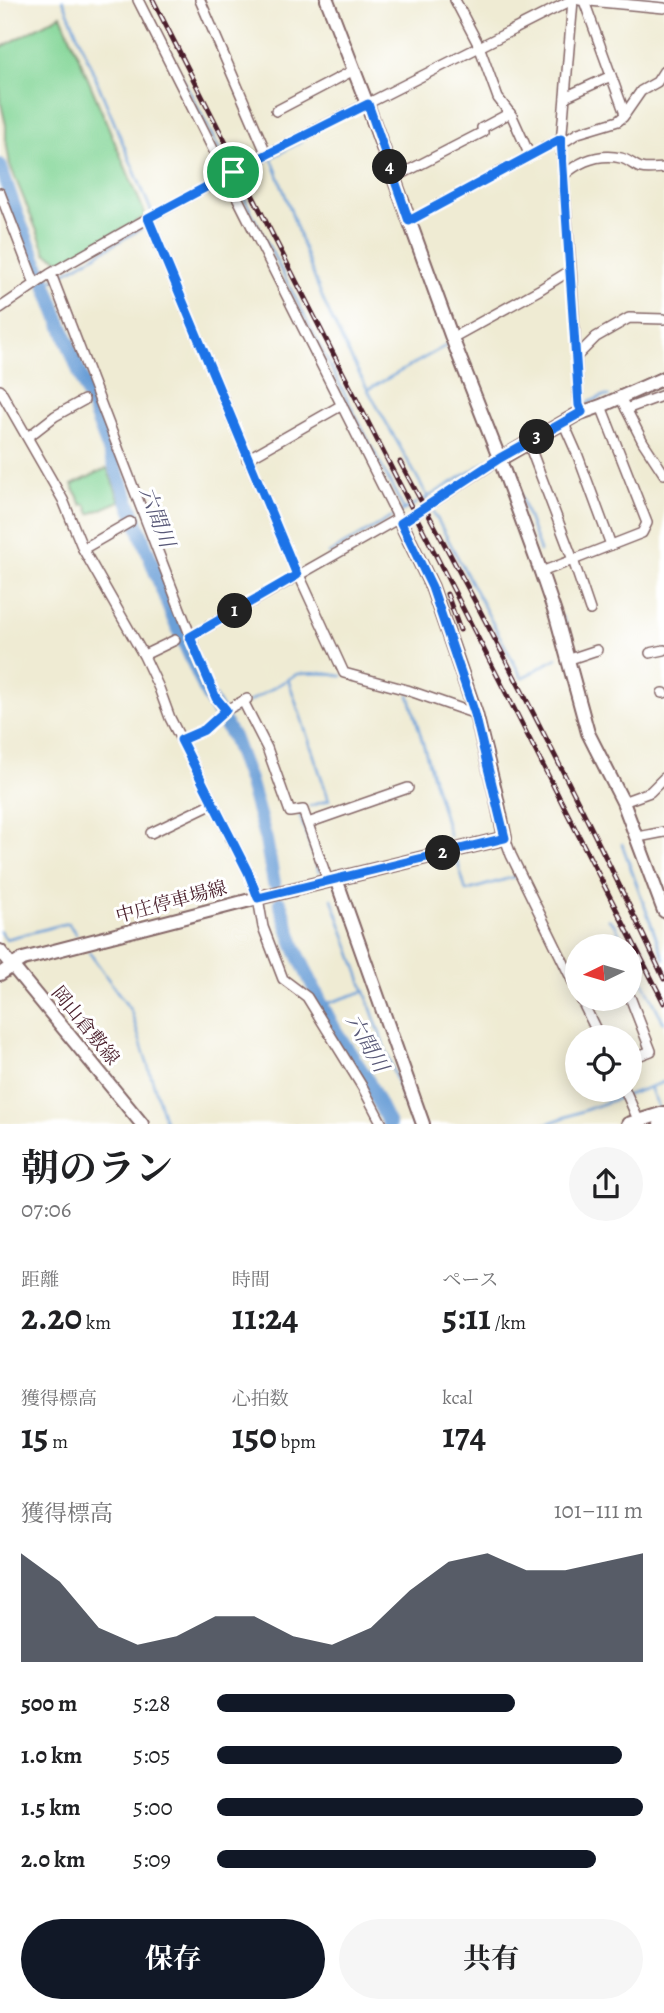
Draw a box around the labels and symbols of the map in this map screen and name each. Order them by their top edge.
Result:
pin [203,142,263,202]
pin: 4 [372,150,408,184]
pin: 3 [520,420,554,454]
water label: 六間川 [133,483,182,553]
pin: 1 [218,594,252,628]
pin: 2 [426,836,460,870]
street label: 中庄停車場線 [113,875,230,929]
north arrow [565,934,642,1012]
street label: 岡山倉敷線 [45,981,125,1071]
water label: 六間川 [339,1009,396,1079]

